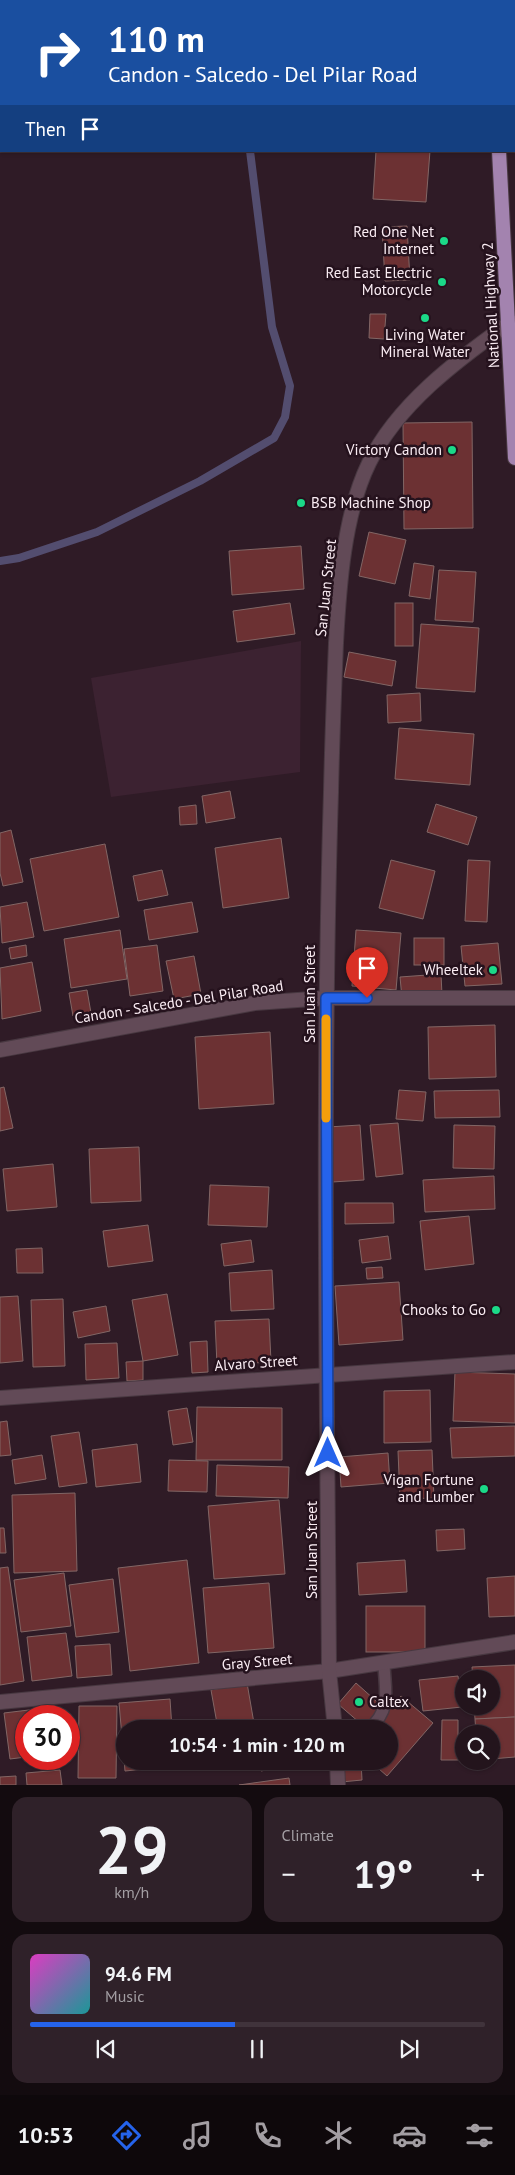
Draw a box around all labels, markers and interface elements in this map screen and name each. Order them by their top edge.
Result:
text: 110 m [108,16,205,62]
icon: right [25,20,90,85]
text: Candon - Salcedo - Del Pilar Road [108,60,418,88]
icon: arrive [76,115,104,143]
text: Then [25,117,66,141]
place label: Red One Net Internet [353,222,434,258]
marker: Red One Net Internet [438,235,450,247]
street label: National Highway 2 [478,242,503,369]
place label: Red East Electric Motorcycle [326,263,432,299]
marker: Red East Electric Motorcycle [436,276,448,288]
marker: Living Water Mineral Water [419,312,431,324]
place label: Living Water Mineral Water [380,325,470,361]
place label: Victory Candon [345,440,442,459]
marker: Victory Candon [446,444,458,456]
place label: BSB Machine Shop [311,493,431,512]
marker: BSB Machine Shop [295,497,307,509]
street label: San Juan Street [311,538,340,638]
street label: San Juan Street [300,945,319,1043]
pin [346,947,388,998]
icon: arrive [353,954,381,982]
place label: Wheeltek [423,960,484,979]
marker: Wheeltek [487,964,499,976]
street label: Candon - Salcedo - Del Pilar Road [73,976,285,1027]
place label: Chooks to Go [401,1300,486,1319]
marker: Chooks to Go [490,1304,502,1316]
street label: Alvaro Street [214,1350,298,1375]
position arrow [301,1426,353,1478]
place label: Vigan Fortune and Lumber [382,1470,474,1506]
marker: Vigan Fortune and Lumber [478,1483,490,1495]
street label: San Juan Street [302,1501,321,1599]
street label: Gray Street [221,1649,293,1674]
map controls [455,1670,500,1770]
button: sound [455,1670,500,1715]
place label: Caltex [369,1692,409,1711]
marker: Caltex [353,1696,365,1708]
speed limit sign: 30 [15,1705,80,1770]
button: search [455,1725,500,1770]
text: 10:54 · 1 min · 120 m [169,1733,345,1757]
text: 29 [95,1807,169,1891]
text: Climate [282,1825,334,1845]
text: 19° [353,1849,413,1898]
text: − [282,1855,296,1892]
text: + [471,1855,485,1892]
text: km/h [114,1882,149,1902]
text: 94.6 FM [105,1962,172,1986]
text: Music [105,1986,145,2006]
icon: previous [92,2035,120,2063]
icon: pause [243,2035,271,2063]
icon: next [395,2035,423,2063]
icon: directions [109,2118,144,2153]
icon: music [180,2118,215,2153]
icon: phone [250,2118,285,2153]
icon: climate [321,2118,356,2153]
icon: car [392,2118,427,2153]
icon: filters [462,2118,497,2153]
text: 10:53 [18,2121,74,2149]

